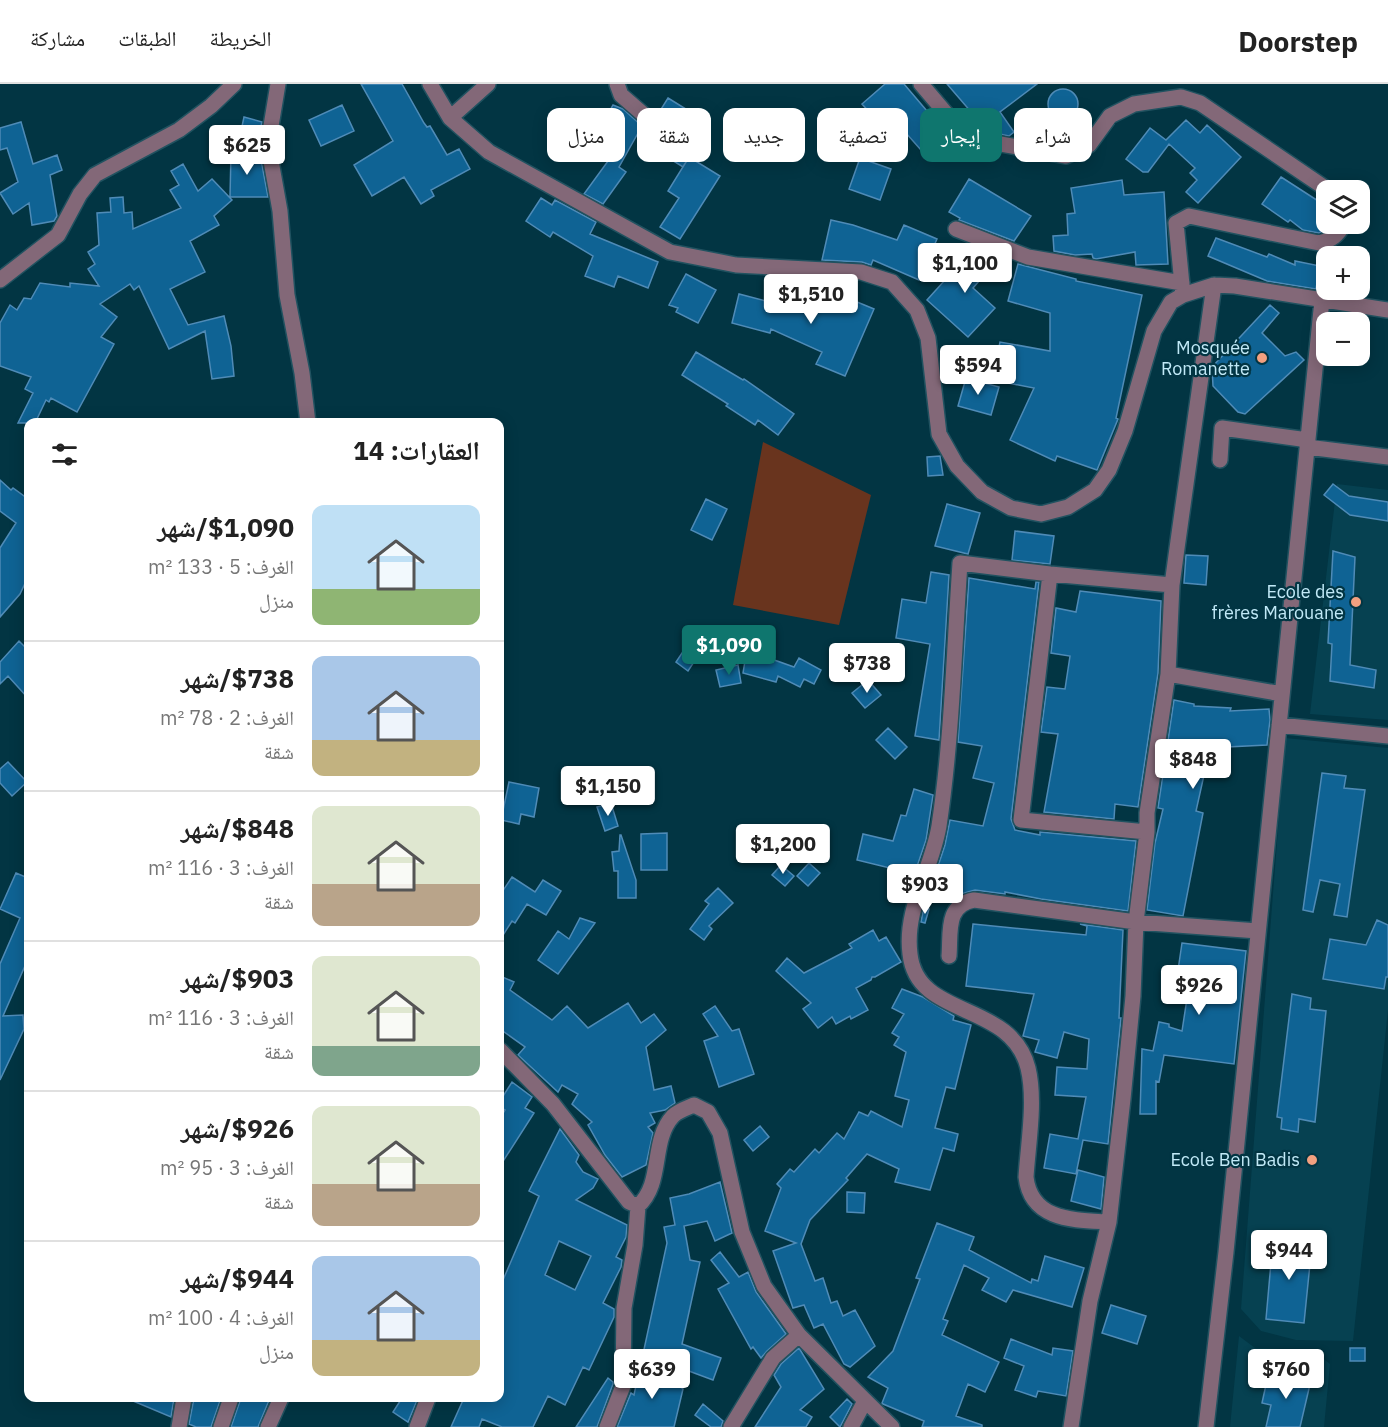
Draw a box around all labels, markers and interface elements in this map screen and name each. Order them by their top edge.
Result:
text: Doorstep [1238,23,1358,60]
text: مشاركة [30,24,85,52]
text: الطبقات [118,24,177,52]
text: الخريطة [210,24,271,52]
chip: منزل [547,108,625,162]
chip: شقة [637,108,711,162]
chip: جديد [723,108,805,162]
chip: تصفية [817,108,908,162]
chip: إيجار [920,108,1002,162]
chip: شراء [1014,108,1092,162]
pin: $625 [211,125,283,176]
text: $625 [223,131,271,158]
map controls [1316,180,1370,366]
button: layers [1316,180,1370,234]
pin: $1,100 [916,243,1014,294]
button: + [1316,246,1370,300]
text: $1,100 [932,249,998,276]
pin: $1,510 [762,274,860,325]
text: $1,510 [778,280,844,307]
button: − [1316,312,1370,366]
place label: Mosquée Romanette [1161,336,1250,380]
pin: $594 [942,345,1014,396]
text: $594 [954,351,1002,378]
marker: Mosquée Romanette [1255,351,1269,365]
text: العقارات: 14 [353,433,480,467]
icon: filters [48,438,81,471]
text: $1,090/شهر [157,510,294,544]
icon: home [360,529,432,601]
text: الغرف: 5 · 133 m² [148,553,294,580]
place label: Ecole des frères Marouane [1212,580,1344,624]
text: منزل [259,587,294,614]
marker: Ecole des frères Marouane [1349,595,1363,609]
pin: $1,090 [680,625,778,676]
text: $1,090 [696,631,762,658]
pin: $738 [831,643,903,694]
text: $738 [843,649,891,676]
text: $738/شهر [181,661,294,695]
icon: home [360,680,432,752]
text: الغرف: 2 · 78 m² [160,704,294,731]
text: شقة [264,738,294,765]
pin: $848 [1157,739,1229,790]
text: $848 [1169,745,1217,772]
pin: $1,150 [559,766,657,817]
text: $1,150 [575,772,641,799]
text: $848/شهر [181,811,294,845]
pin: $1,200 [734,824,832,875]
icon: home [360,830,432,902]
text: $1,200 [750,830,816,857]
text: الغرف: 3 · 116 m² [148,854,294,881]
pin: $903 [889,864,961,915]
text: $903 [901,870,949,897]
text: شقة [264,888,294,915]
text: $903/شهر [181,961,294,995]
pin: $926 [1163,965,1235,1016]
text: $926 [1175,971,1223,998]
icon: home [360,980,432,1052]
text: الغرف: 3 · 116 m² [148,1004,294,1031]
text: شقة [264,1038,294,1065]
text: $926/شهر [181,1111,294,1145]
icon: home [360,1130,432,1202]
place label: Ecole Ben Badis [1170,1148,1300,1171]
marker: Ecole Ben Badis [1305,1153,1319,1167]
text: الغرف: 3 · 95 m² [160,1154,294,1181]
text: شقة [264,1188,294,1215]
pin: $944 [1253,1230,1325,1281]
text: $944 [1265,1236,1313,1263]
text: $944/شهر [181,1261,294,1295]
icon: home [360,1280,432,1352]
text: الغرف: 4 · 100 m² [148,1304,294,1331]
text: منزل [259,1338,294,1365]
pin: $639 [616,1349,688,1400]
pin: $760 [1250,1349,1322,1400]
text: $639 [628,1355,676,1382]
text: $760 [1262,1355,1310,1382]

